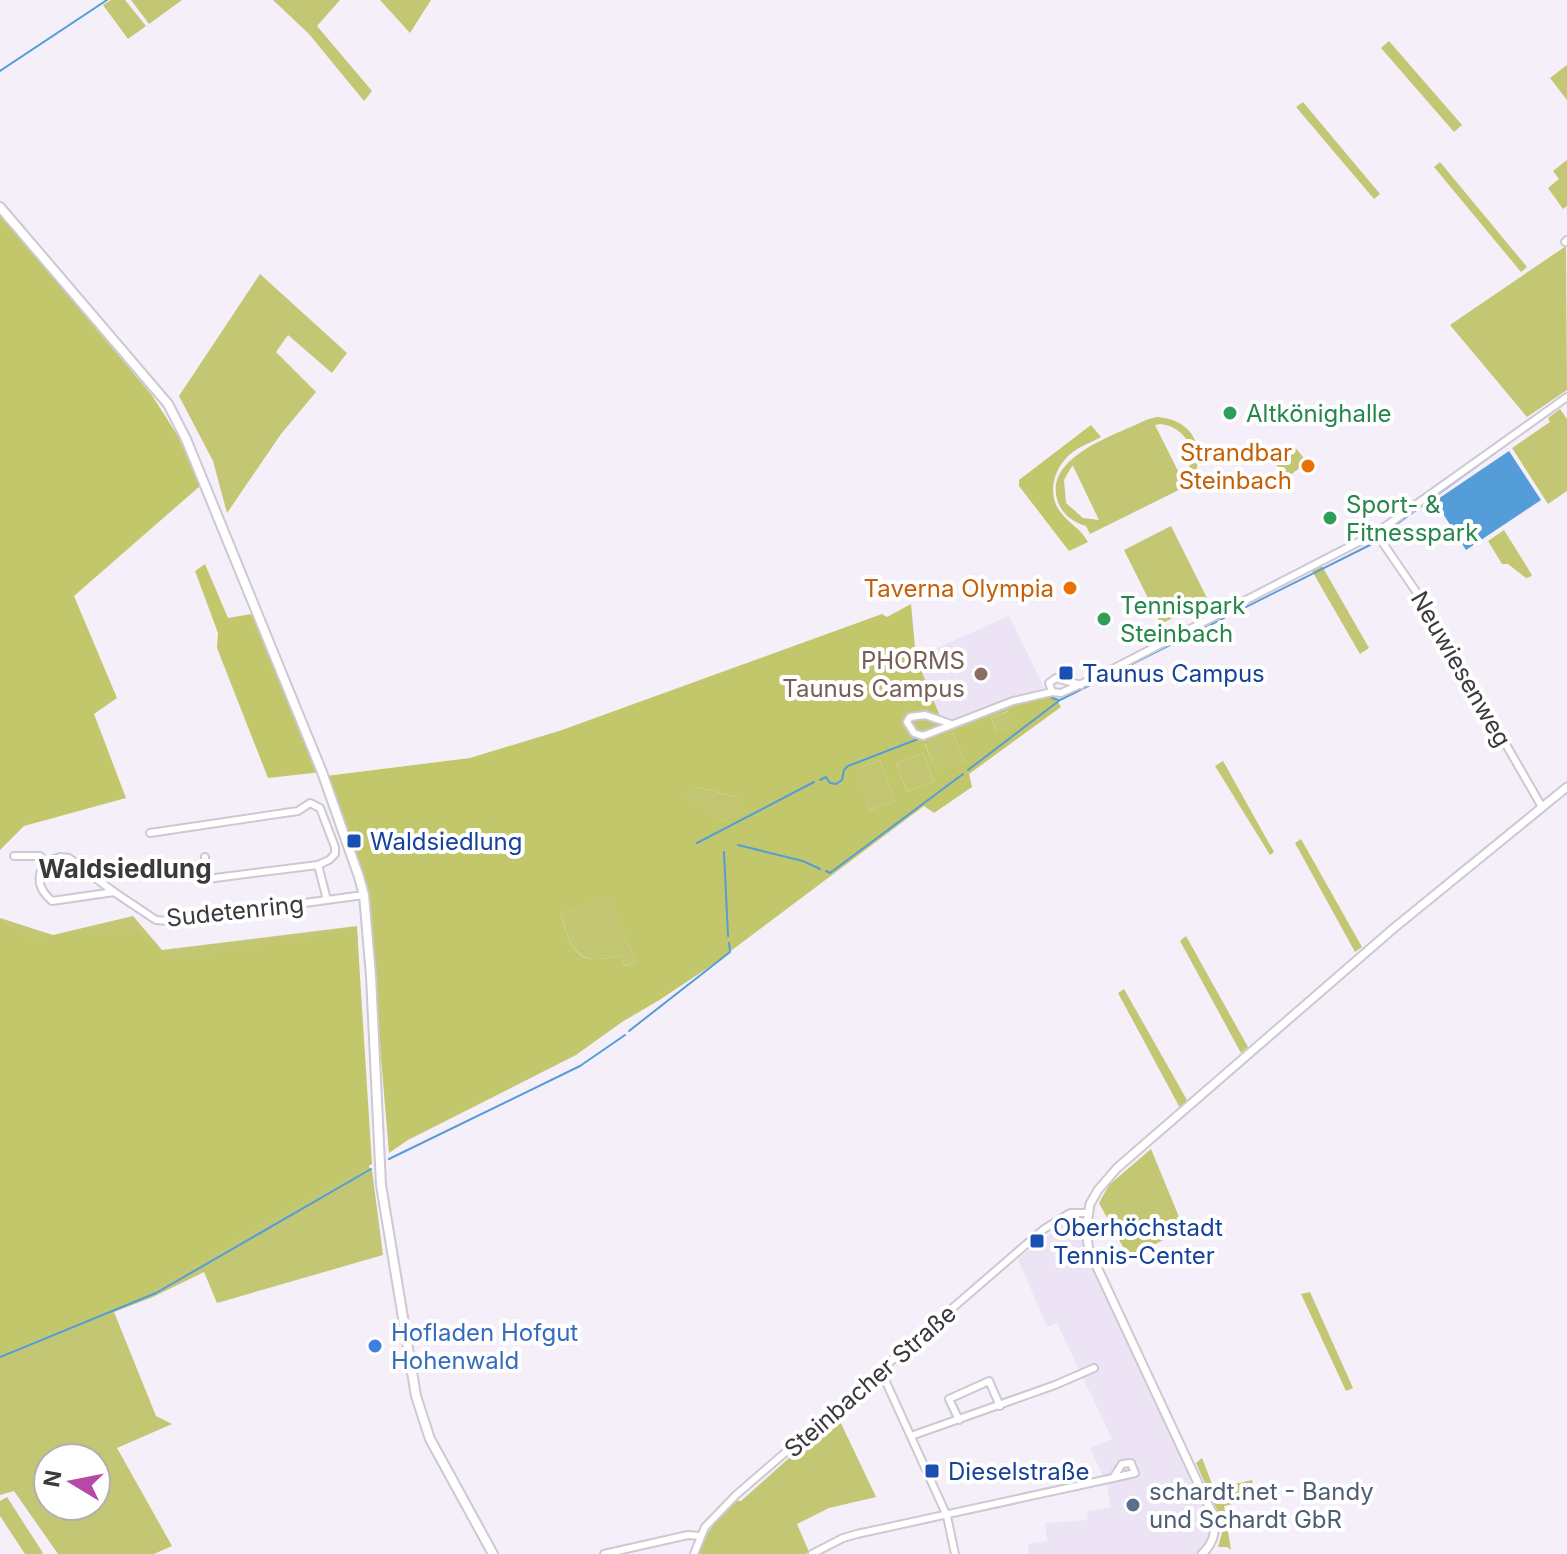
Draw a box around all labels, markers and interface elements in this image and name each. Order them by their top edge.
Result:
place label: Altkönighalle [1246,399,1392,428]
marker: Altkönighalle [1221,404,1239,422]
place label: Strandbar Steinbach [1179,438,1292,495]
marker: Strandbar Steinbach [1299,457,1317,475]
place label: Sport- & Fitnesspark [1346,490,1478,547]
marker: Sport- & Fitnesspark [1321,509,1339,527]
place label: Taverna Olympia [864,574,1054,603]
marker: Taverna Olympia [1061,579,1079,597]
street label: Neuwiesenweg [1405,586,1517,752]
place label: Tennispark Steinbach [1120,591,1245,648]
marker: Tennispark Steinbach [1095,610,1113,628]
place label: PHORMS Taunus Campus [782,646,965,703]
place label: Taunus Campus [1082,659,1265,688]
marker: Taunus Campus [1057,664,1075,682]
marker: PHORMS Taunus Campus [972,665,990,683]
place label: Waldsiedlung [370,827,522,856]
marker: Waldsiedlung [345,832,363,850]
district label: Waldsiedlung [38,853,212,884]
street label: Sudetenring [165,889,305,933]
place label: Oberhöchstadt Tennis-Center [1053,1213,1223,1270]
marker: Oberhöchstadt Tennis-Center [1028,1232,1046,1250]
street label: Steinbacher Straße [778,1299,962,1463]
place label: Hofladen Hofgut Hohenwald [391,1318,578,1375]
marker: Hofladen Hofgut Hohenwald [366,1337,384,1355]
north arrow [32,1442,112,1522]
place label: Dieselstraße [948,1457,1089,1486]
marker: Dieselstraße [923,1462,941,1480]
text: N [38,1468,67,1489]
place label: schardt.net - Bandy und Schardt GbR [1149,1477,1374,1534]
marker: schardt.net - Bandy und Schardt GbR [1124,1496,1142,1514]

